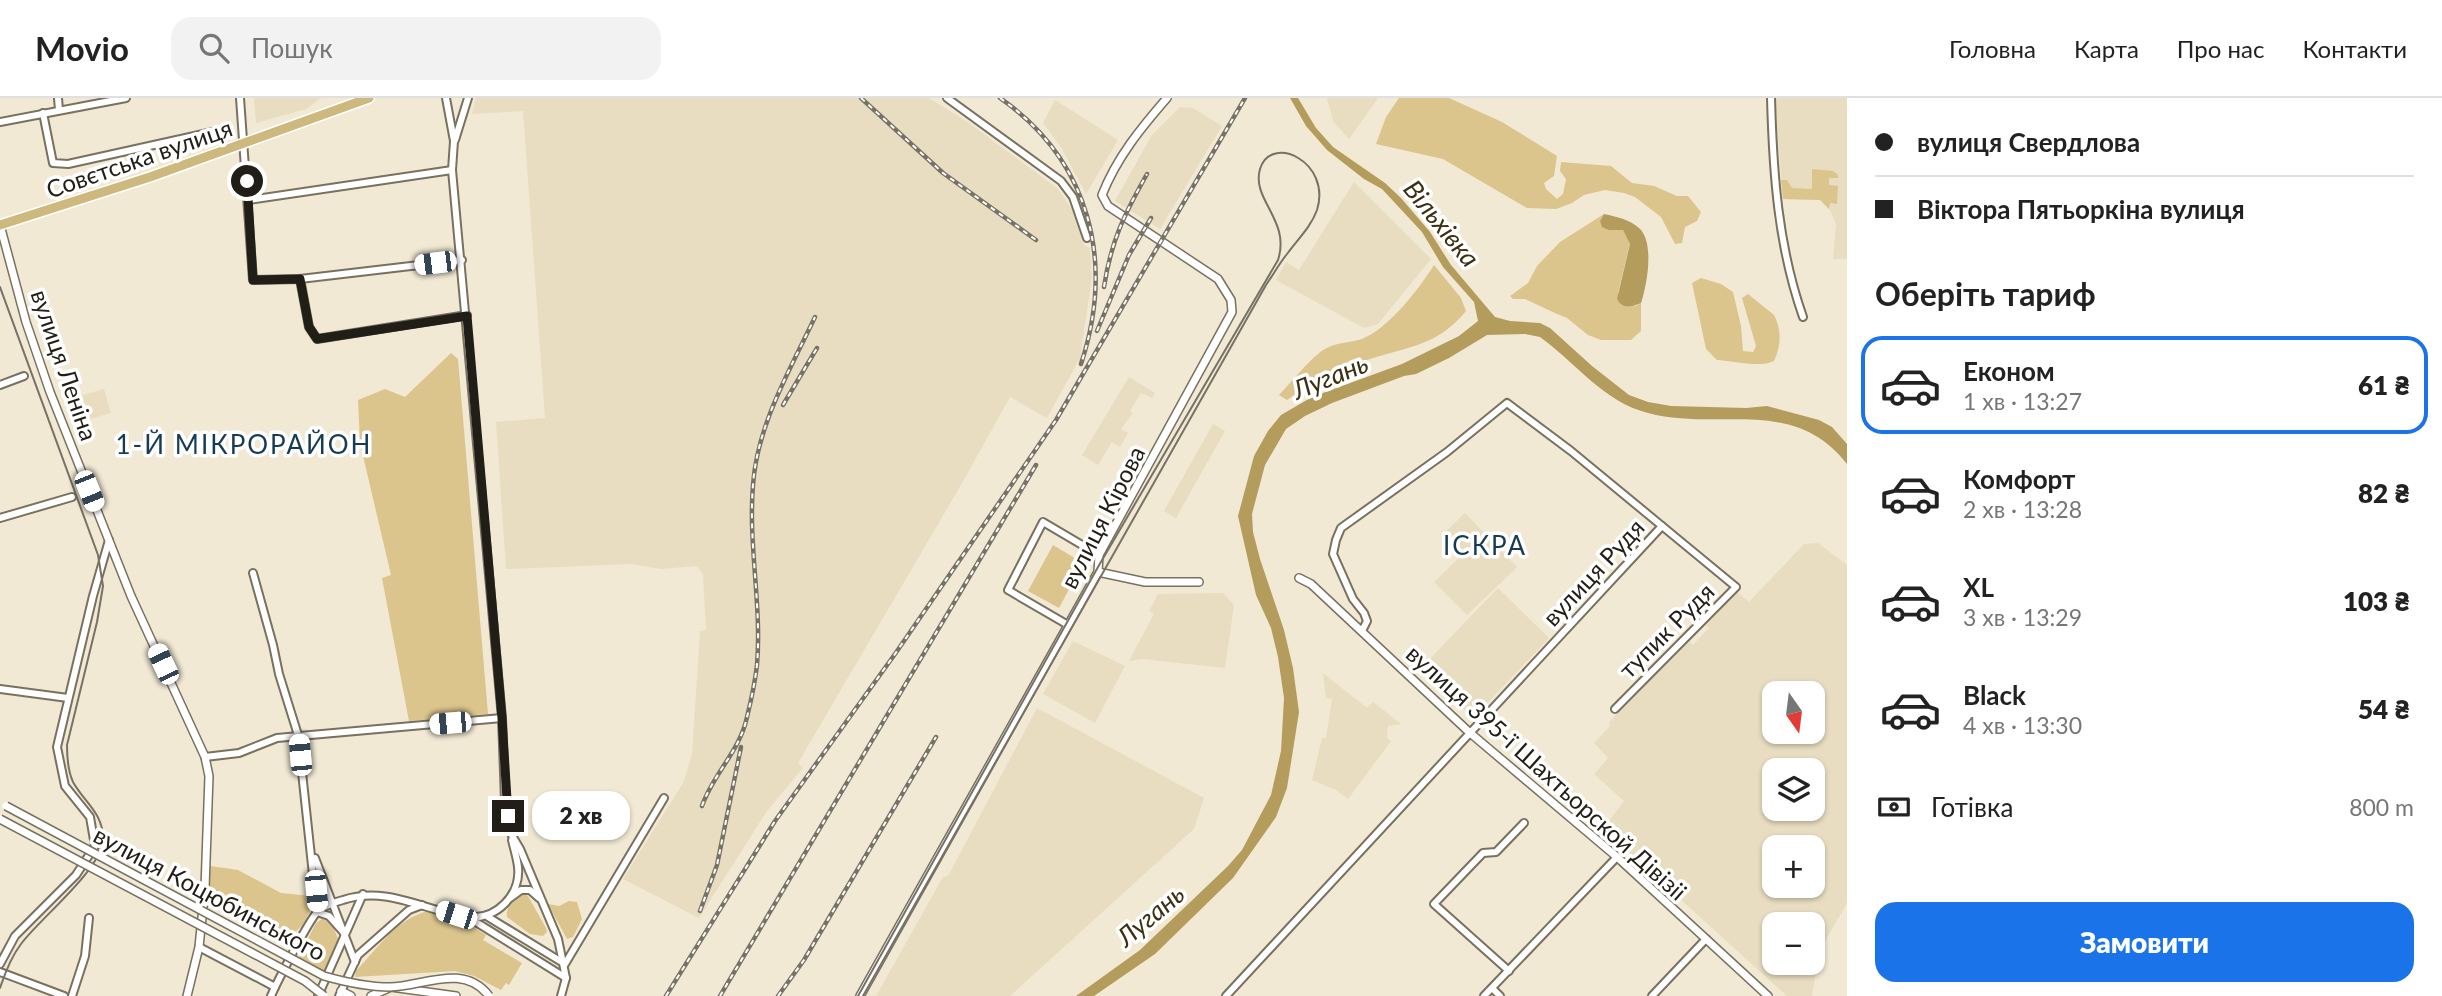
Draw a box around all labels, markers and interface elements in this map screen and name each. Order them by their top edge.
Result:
search box [171,17,661,80]
text: Movio [35,28,129,68]
icon: search [195,29,233,67]
text: Пошук [251,32,333,64]
text: Головна [1949,34,2036,63]
text: Карта [2074,34,2139,63]
text: Про нас [2177,34,2264,63]
text: Контакти [2302,34,2407,63]
street label: Совєтська вулиця [42,113,236,203]
text: вулиця Свердлова [1917,126,2140,158]
route start [231,165,263,197]
water label: Вільхівка [1397,173,1487,273]
text: Віктора Пятьоркіна вулиця [1917,193,2245,225]
car [413,250,458,276]
text: Оберіть тариф [1875,274,2096,313]
street label: вулиця Леніна [26,286,104,444]
water label: Лугань [1286,346,1373,406]
icon: car [1879,354,1942,417]
text: Економ [1963,355,2055,387]
text: 61 ₴ [2358,369,2410,401]
text: 1 хв · 13:27 [1963,387,2082,415]
district label: 1-Й МІКРОРАЙОН [116,428,372,460]
street label: вулиця Кірова [1054,441,1150,593]
icon: car [1879,462,1942,525]
text: Комфорт [1963,463,2075,495]
car [72,468,107,514]
text: 82 ₴ [2358,477,2410,509]
text: 2 хв · 13:28 [1963,495,2082,523]
street label: вулиця Рудя [1536,513,1650,631]
district label: ІСКРА [1443,529,1527,561]
icon: car [1879,570,1942,633]
text: XL [1963,571,1994,603]
street label: тупик Рудя [1612,576,1720,684]
text: 103 ₴ [2343,585,2410,617]
text: 3 хв · 13:29 [1963,603,2082,631]
street label: вулиця 395-ї Шахтьорской Дівізіі [1401,638,1693,906]
car [145,641,182,687]
icon: car [1879,678,1942,741]
text: Black [1963,679,2026,711]
north arrow [1762,681,1825,744]
map controls [1762,681,1825,975]
text: 54 ₴ [2358,693,2410,725]
car [429,711,472,735]
text: 4 хв · 13:30 [1963,711,2082,739]
car [288,733,313,777]
button: layers [1762,758,1825,821]
icon: cash [1875,788,1913,826]
text: Готівка [1931,791,2013,823]
callout: 2 хв [532,792,630,840]
text: 800 m [2349,793,2414,821]
route end [492,800,524,832]
text: 2 хв [560,801,602,829]
street label: вулиця Коцюбинського [89,820,331,966]
button: + [1762,835,1825,898]
car [304,869,329,913]
water label: Лугань [1109,877,1191,953]
car [433,899,480,931]
button: Замовити [1875,902,2414,982]
button: − [1762,912,1825,975]

